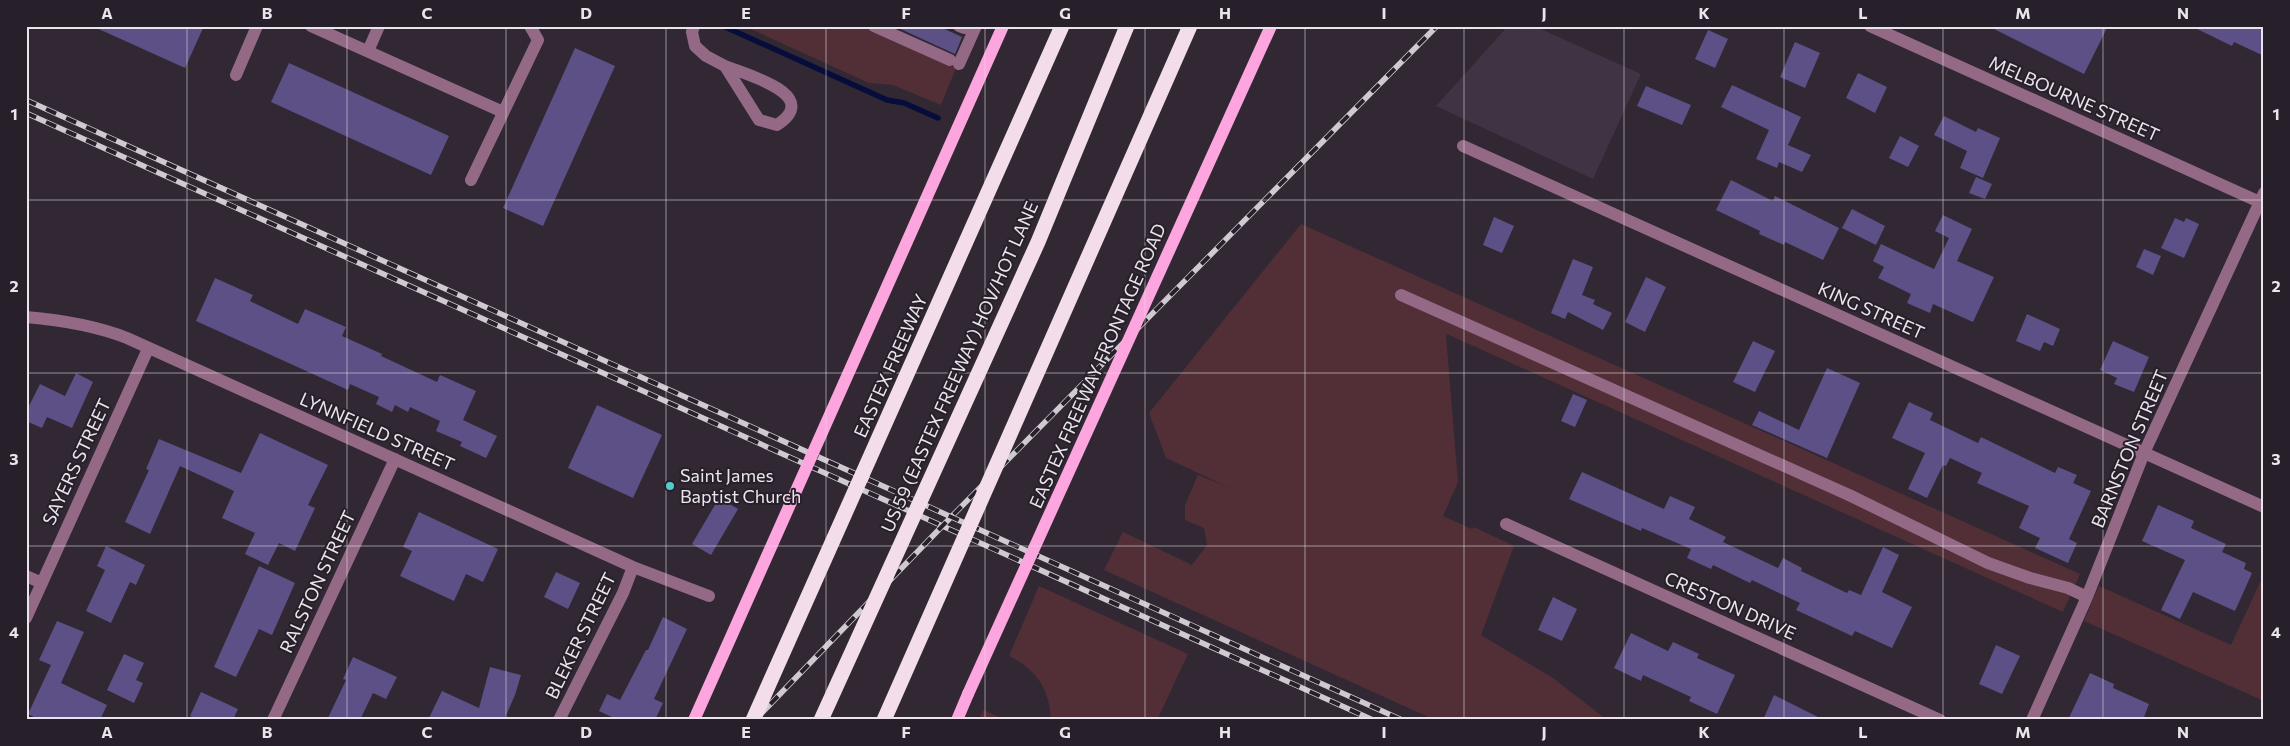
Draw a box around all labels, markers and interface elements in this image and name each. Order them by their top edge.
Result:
text: A [101,3,113,22]
text: B [262,3,273,22]
text: C [422,3,433,22]
text: D [580,3,592,22]
text: E [741,3,751,22]
text: F [901,3,911,22]
text: G [1059,3,1071,22]
text: H [1219,3,1231,22]
text: I [1381,3,1387,22]
text: J [1541,3,1547,22]
text: K [1698,3,1710,22]
text: L [1858,3,1868,22]
text: M [2015,3,2031,22]
text: N [2177,3,2189,22]
street label: MELBOURNE STREET [1986,51,2163,146]
text: 1 [10,104,18,123]
text: 1 [2272,104,2280,123]
street label: US 59 (EASTEX FREEWAY) HOV/HOT LANE [876,198,1042,535]
street label: EASTEX FREEWAY FRONTAGE ROAD [1024,220,1170,511]
text: 2 [9,276,19,295]
text: 2 [2271,276,2281,295]
street label: KING STREET [1815,277,1928,343]
street label: EASTEX FREEWAY [849,290,932,441]
street label: BARNSTON STREET [2086,366,2172,531]
street label: LYNNFIELD STREET [297,387,458,475]
street label: SAYERS STREET [37,395,115,528]
text: 3 [9,449,19,468]
text: 3 [2271,449,2281,468]
place label: Saint James Baptist Church [680,464,801,507]
marker: Saint James Baptist Church [664,480,676,492]
street label: RALSTON STREET [274,507,360,656]
street label: CRESTON DRIVE [1661,566,1800,644]
street label: BLEKER STREET [540,569,620,702]
text: 4 [9,622,19,641]
text: 4 [2271,622,2281,641]
text: A [101,722,113,741]
text: B [262,722,273,741]
text: C [422,722,433,741]
text: D [580,722,592,741]
text: E [741,722,751,741]
text: F [901,722,911,741]
text: G [1059,722,1071,741]
text: H [1219,722,1231,741]
text: I [1381,722,1387,741]
text: J [1541,722,1547,741]
text: K [1698,722,1710,741]
text: L [1858,722,1868,741]
text: M [2015,722,2031,741]
text: N [2177,722,2189,741]

